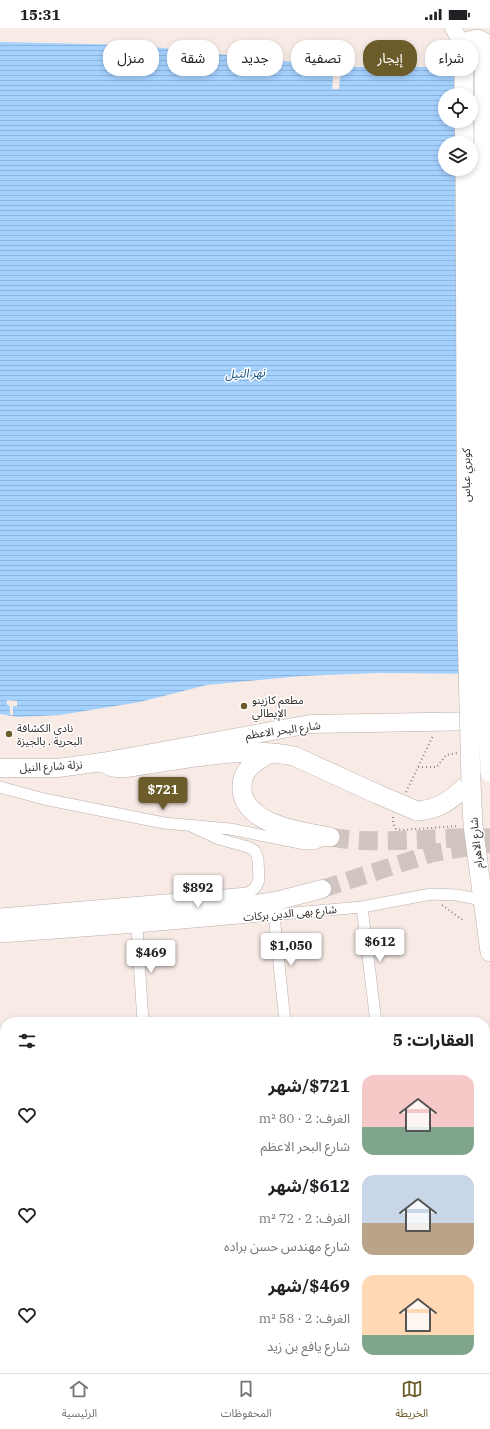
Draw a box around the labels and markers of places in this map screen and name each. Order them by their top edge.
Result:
place label: مطعم كازينو الإيطالي [252,693,304,723]
marker: مطعم كازينو الإيطالي [239,701,249,711]
place label: نادى الكشافة البحرية . بالجيزة [17,721,82,748]
marker: نادى الكشافة البحرية . بالجيزة [4,729,14,739]
pin: $721 [139,777,187,811]
pin: $892 [174,875,222,909]
pin: $612 [356,929,404,963]
pin: $1,050 [258,933,324,967]
pin: $469 [127,940,175,974]

